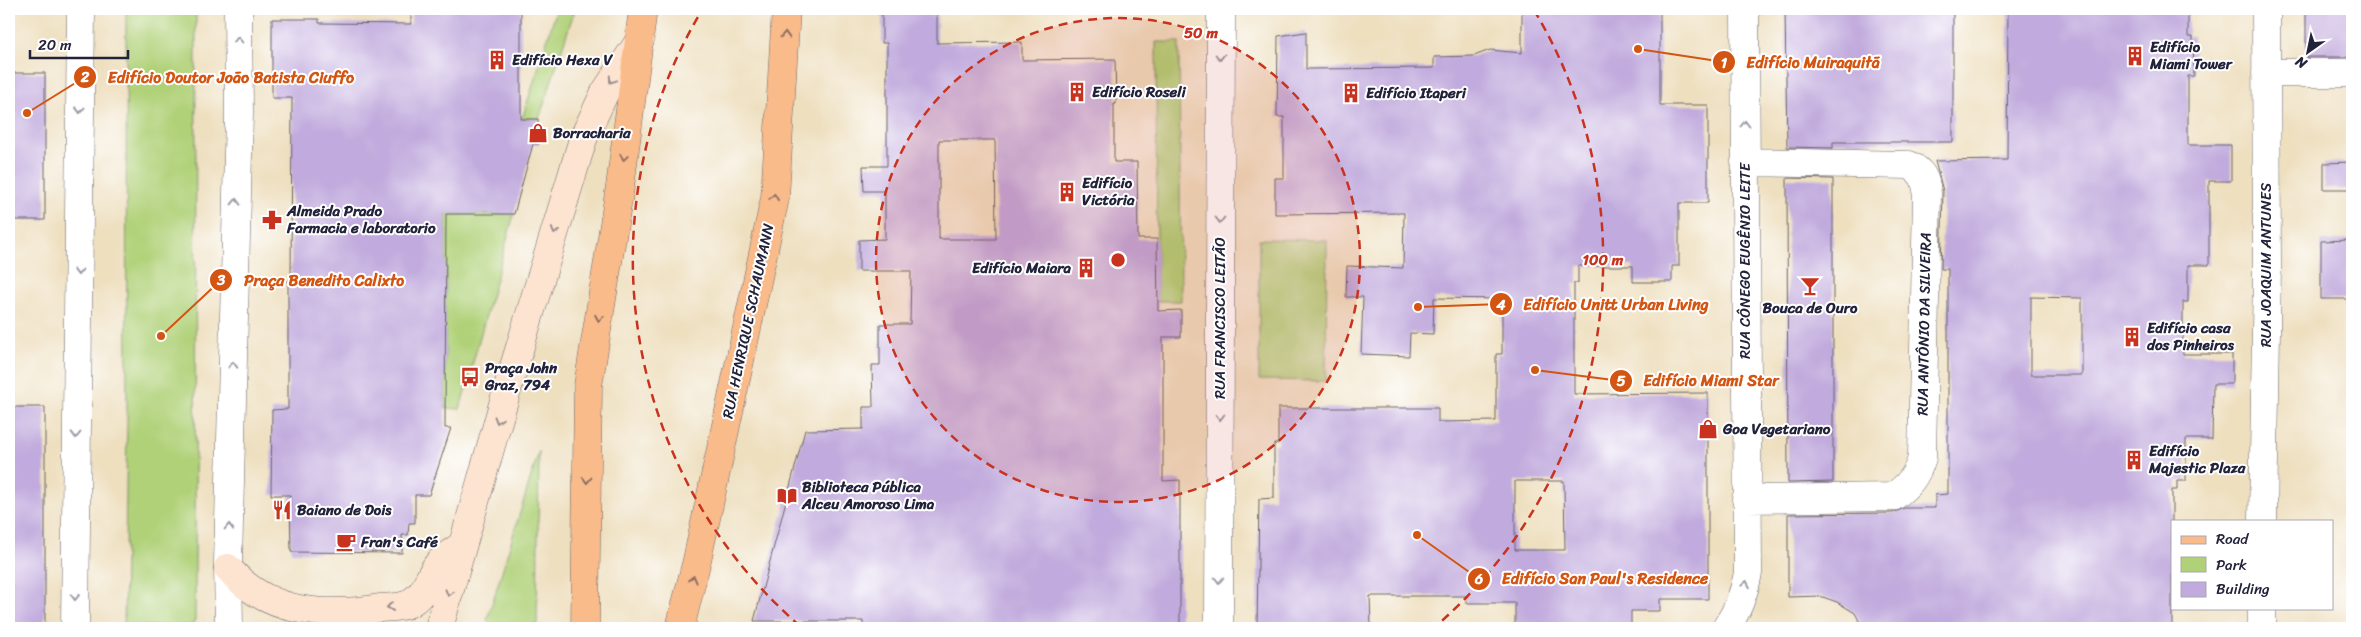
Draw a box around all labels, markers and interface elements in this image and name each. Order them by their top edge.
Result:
text: 50 m [1184,20,1219,46]
scale bar [30,28,128,60]
north arrow [2284,28,2334,78]
one-way arrow [780,31,791,39]
text: 20 m [38,32,72,58]
place label: Edifício Miami Tower [2149,34,2234,77]
one-way arrow [233,35,243,43]
building icon: Edifício Miami Tower [2124,45,2146,67]
place label: Edifício Hexa V [512,47,613,73]
callout: Edifício Muiraquitã [1711,47,1890,78]
text: Edifício Muiraquitã [1746,48,1881,77]
building icon: Edifício Hexa V [486,49,508,71]
text: N [2290,49,2313,76]
text: 1 [1721,50,1728,76]
one-way arrow [1215,54,1225,62]
callout: Edifício Doutor João Batista Ciuffo [73,61,364,92]
text: Edifício Doutor João Batista Ciuffo [108,63,355,92]
text: 2 [80,64,90,90]
one-way arrow [609,75,619,84]
place label: Edifício Roseli [1092,79,1187,105]
place label: Edifício Itaperi [1366,80,1467,106]
building icon: Edifício Roseli [1066,81,1088,103]
building icon: Edifício Itaperi [1340,82,1362,104]
one-way arrow [75,106,85,114]
place label: Borracharia [553,120,631,146]
one-way arrow [1740,120,1750,128]
shop icon: Borracharia [527,122,549,144]
one-way arrow [619,154,630,162]
street label: RUA CÔNEGO EUGÊNIO LEITE [1732,161,1758,359]
place label: Edifício Victória [1082,170,1135,213]
building icon: Edifício Victória [1056,181,1078,203]
street label: RUA JOAQUIM ANTUNES [2253,182,2279,347]
one-way arrow [769,193,779,202]
one-way arrow [231,198,242,206]
place label: Almeida Prado Farmacia e laboratorio [286,198,436,241]
pharmacy icon: Almeida Prado Farmacia e laboratorio [261,209,283,231]
one-way arrow [1215,216,1225,224]
street label: RUA HENRIQUE SCHAUMANN [715,221,781,421]
one-way arrow [550,227,560,235]
street label: RUA ANTÔNIO DA SILVEIRA [1909,232,1939,416]
street label: RUA FRANCISCO LEITÃO [1207,237,1233,399]
text: 100 m [1583,247,1624,273]
centre of rings [1109,251,1127,269]
place label: Edifício Maiara [972,255,1071,281]
building icon: Edifício Maiara [1075,257,1097,279]
callout: Praça Benedito Calixto [209,265,415,296]
text: Praça Benedito Calixto [244,266,404,295]
text: 3 [216,267,226,293]
one-way arrow [73,269,83,277]
bar icon: Bouca de Ouro [1799,275,1821,297]
callout: Edifício Unitt Urban Living [1488,289,1719,320]
text: Edifício Unitt Urban Living [1523,290,1710,319]
text: 4 [1495,292,1506,318]
place label: Bouca de Ouro [1763,295,1858,321]
one-way arrow [594,314,605,322]
place label: Edifício casa dos Pinheiros [2147,315,2235,358]
building icon: Edifício casa dos Pinheiros [2121,326,2143,348]
place label: Praça John Graz, 794 [484,355,558,398]
one-way arrow [228,360,238,368]
callout: Edifício Miami Star [1608,365,1789,396]
bus stop icon: Praça John Graz, 794 [459,366,481,388]
text: Edifício Miami Star [1643,366,1780,395]
text: 5 [1616,368,1626,394]
one-way arrow [1214,414,1225,422]
one-way arrow [494,416,504,424]
place label: Goa Vegetariano [1722,416,1831,442]
shop icon: Goa Vegetariano [1697,418,1719,440]
one-way arrow [71,431,82,439]
place label: Edifício Majestic Plaza [2148,438,2246,481]
building icon: Edifício Majestic Plaza [2123,449,2145,471]
place label: Biblioteca Pública Alceu Amoroso Lima [801,474,935,517]
one-way arrow [582,476,592,484]
library icon: Biblioteca Pública Alceu Amoroso Lima [776,485,798,507]
place label: Baiano de Dois [297,497,392,523]
restaurant icon: Baiano de Dois [271,499,293,521]
legend [2171,520,2334,610]
one-way arrow [224,523,234,530]
text: Road [2216,526,2249,552]
place label: Fran's Café [360,529,438,555]
cafe icon: Fran's Café [335,531,357,553]
text: Park [2216,552,2247,578]
callout: Edifício San Paul's Residence [1466,563,1719,594]
text: Edifício San Paul's Residence [1502,564,1709,593]
text: 6 [1474,566,1484,592]
one-way arrow [687,574,698,583]
one-way arrow [1214,576,1224,584]
text: Building [2216,576,2270,602]
one-way arrow [1740,580,1750,588]
one-way arrow [444,589,454,597]
one-way arrow [70,594,80,602]
one-way arrow [385,601,393,612]

